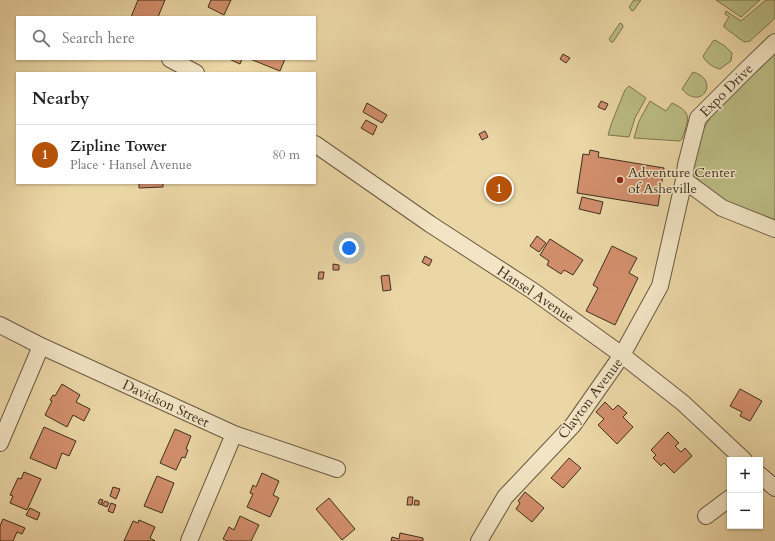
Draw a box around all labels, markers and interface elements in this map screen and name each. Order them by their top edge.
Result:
search box [16,16,316,60]
icon: search [30,27,52,49]
text: Search here [62,28,135,48]
street label: Expo Drive [696,60,757,121]
text: Nearby [32,87,89,110]
text: Zipline Tower [70,136,167,156]
text: 1 [42,146,48,164]
text: 80 m [272,146,300,164]
text: Place · Hansel Avenue [70,156,192,174]
place label: Adventure Center of Asheville [628,163,736,198]
pin: 1 [486,174,512,204]
marker: Adventure Center of Asheville [615,175,625,185]
your location [339,238,359,258]
street label: Hansel Avenue [493,262,578,327]
street label: Clayton Avenue [554,354,627,443]
street label: Davidson Street [119,375,213,432]
map controls [727,457,763,529]
button: + [727,457,763,493]
button: − [727,493,763,529]

